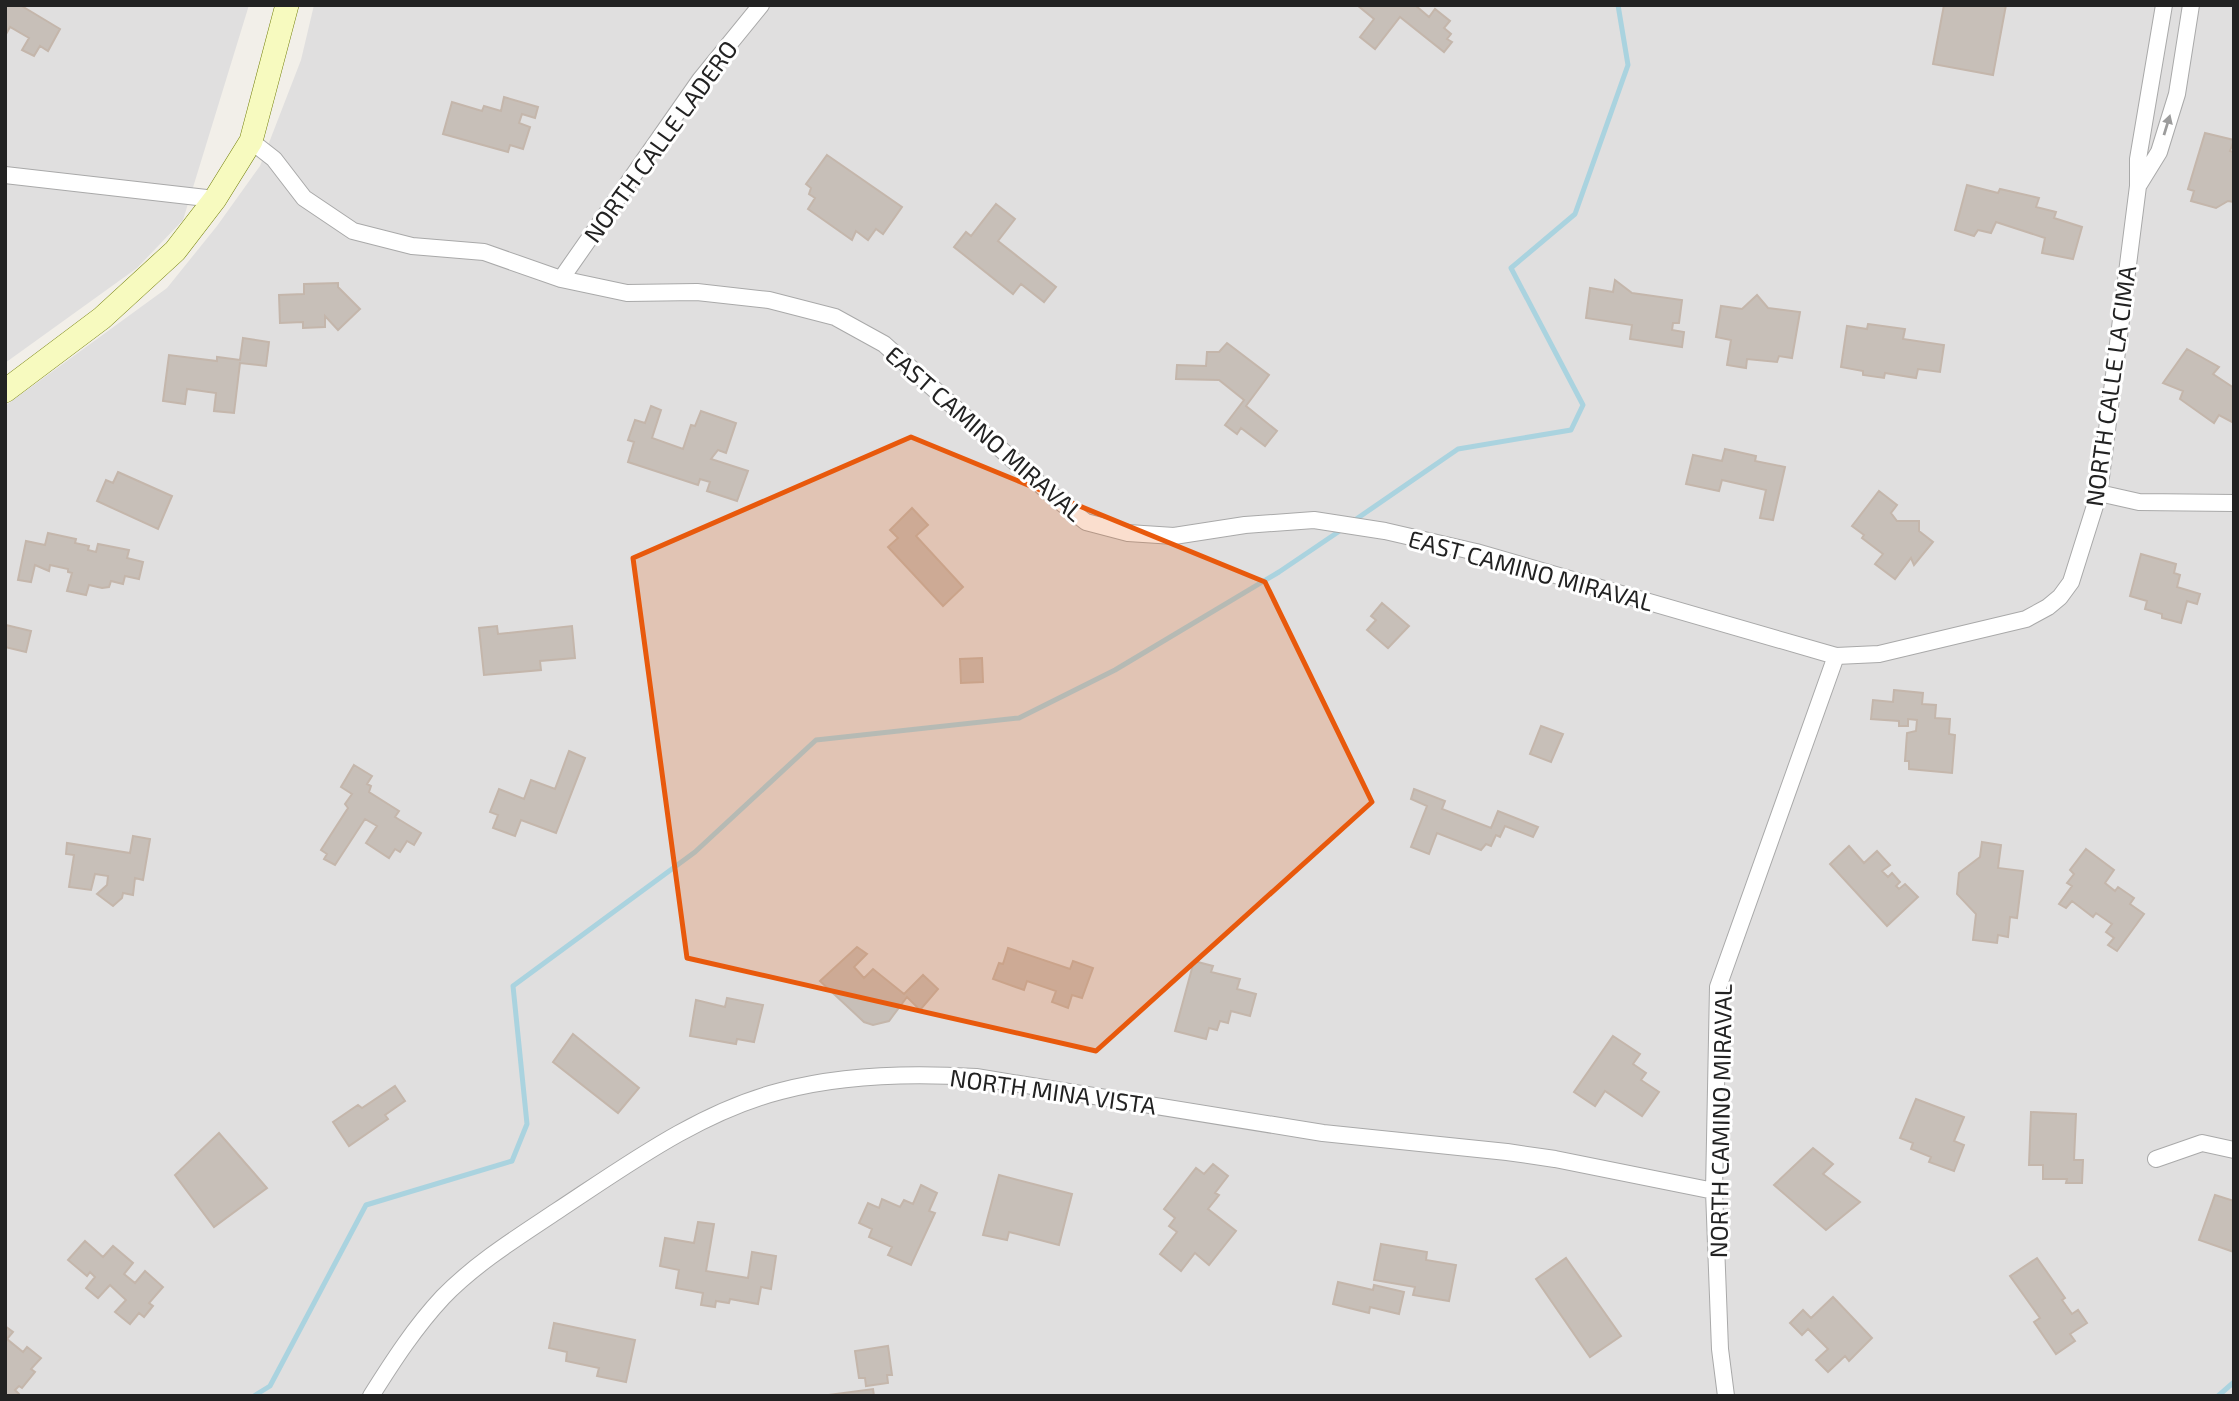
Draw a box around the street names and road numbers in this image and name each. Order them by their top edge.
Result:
street label: NORTH CALLE LADERO [577,34,743,248]
street label: NORTH CALLE LA CIMA [2079,264,2141,508]
street label: EAST CAMINO MIRAVAL [880,339,1090,527]
street label: EAST CAMINO MIRAVAL [1405,523,1657,617]
street label: NORTH CAMINO MIRAVAL [1703,984,1737,1258]
street label: NORTH MINA VISTA [948,1062,1158,1120]

